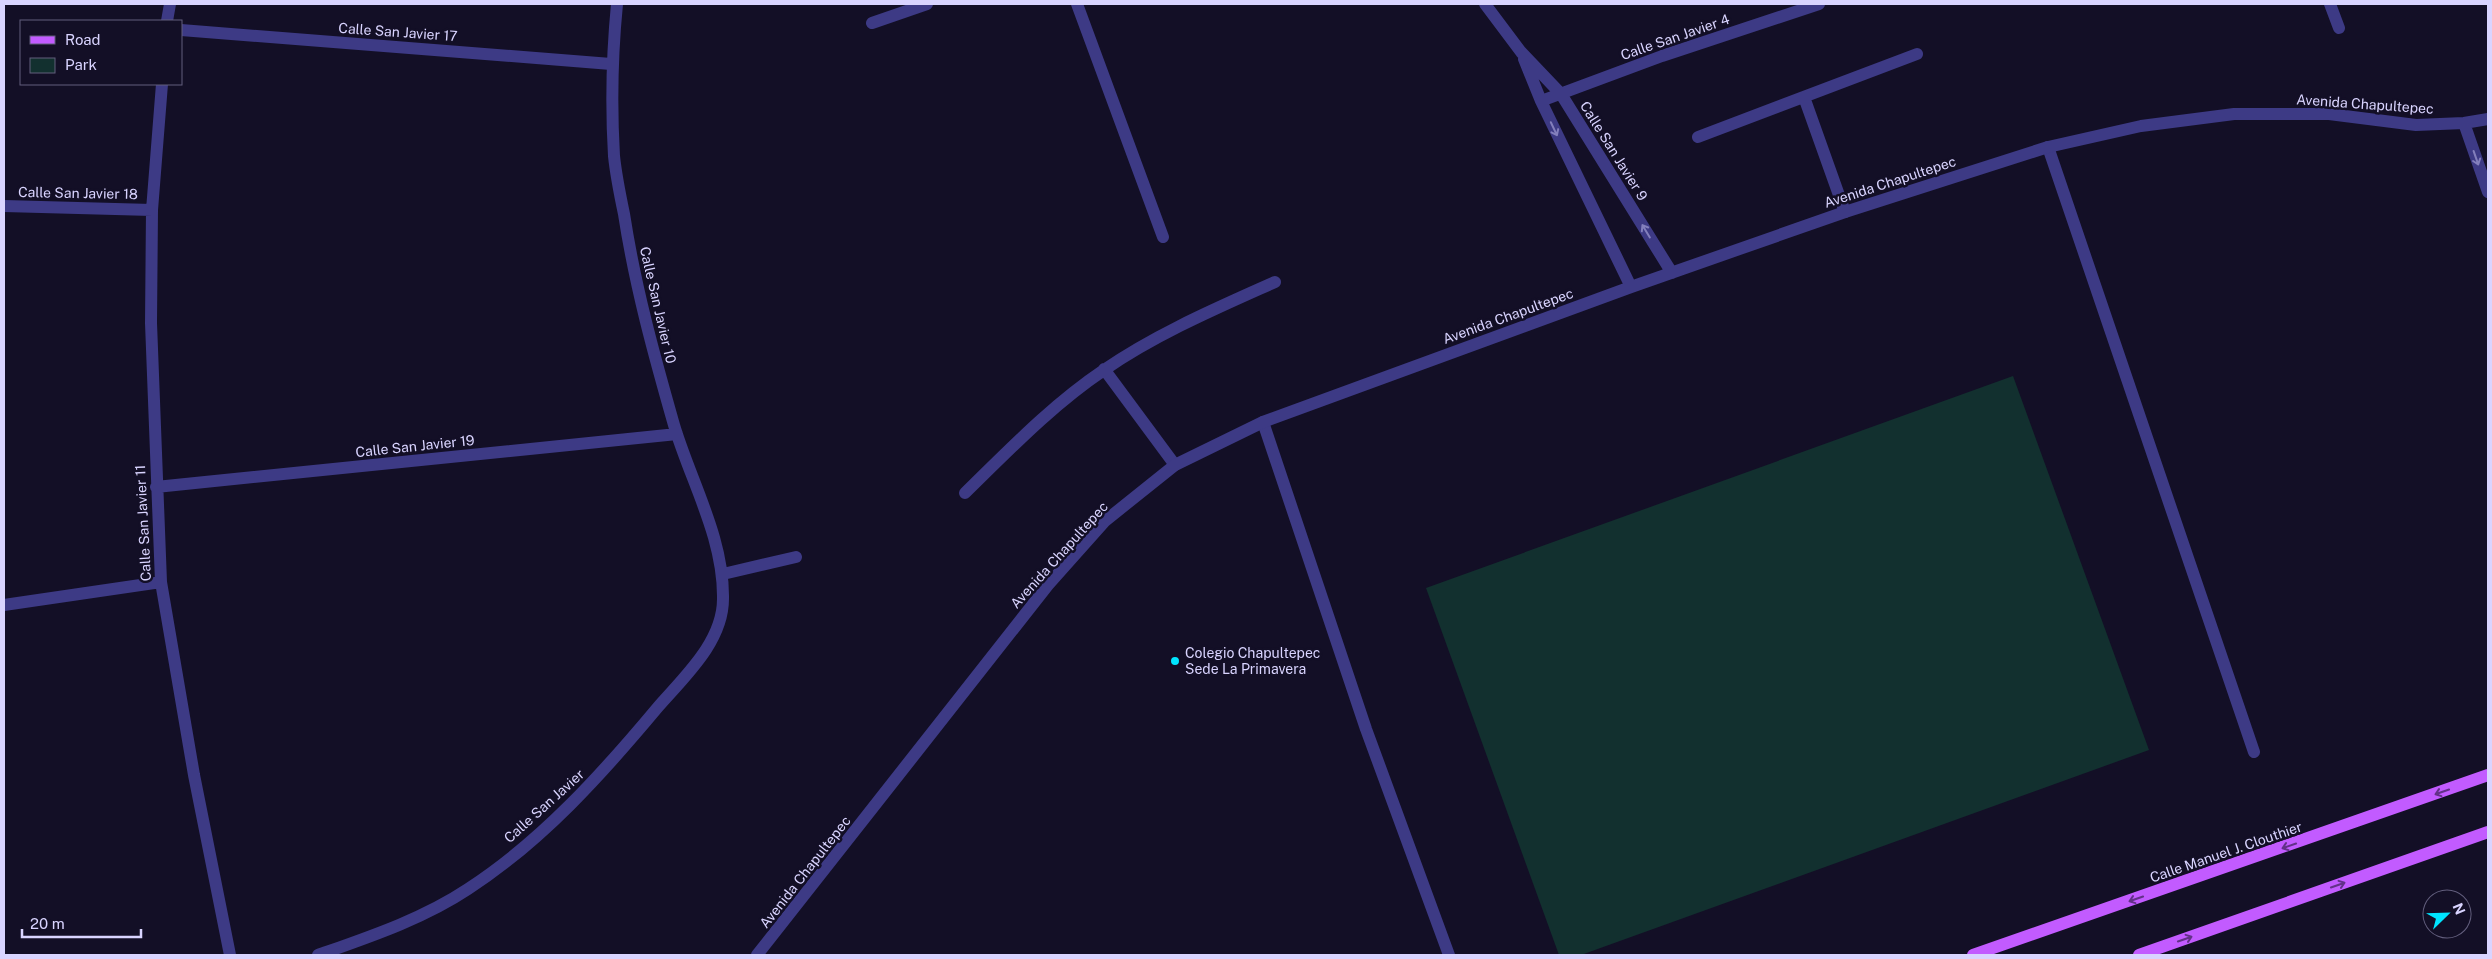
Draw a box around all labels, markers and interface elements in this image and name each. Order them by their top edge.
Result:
street label: Calle San Javier 4 [1618,11,1732,63]
legend [20,20,182,85]
street label: Calle San Javier 17 [338,20,458,44]
text: Road [65,31,101,48]
text: Park [65,56,97,73]
street label: Avenida Chapultepec [2296,91,2434,117]
street label: Calle San Javier 9 [1577,98,1651,204]
one-way arrow [1550,121,1559,136]
one-way arrow [2472,149,2481,165]
street label: Avenida Chapultepec [1822,153,1958,211]
street label: Calle San Javier 18 [18,184,138,202]
one-way arrow [1641,224,1652,238]
street label: Calle San Javier 10 [637,245,679,365]
street label: Avenida Chapultepec [1441,285,1575,347]
street label: Calle San Javier 19 [355,432,476,460]
street label: Calle San Javier 11 [132,464,154,582]
street label: Avenida Chapultepec [1007,498,1111,612]
place label: Colegio Chapultepec Sede La Primavera [1185,645,1320,677]
marker: Colegio Chapultepec Sede La Primavera [1169,655,1181,667]
street label: Calle San Javier [501,766,587,846]
one-way arrow [2435,788,2451,797]
street label: Avenida Chapultepec [756,813,854,931]
street label: Calle Manuel J. Clouthier [2148,818,2304,886]
one-way arrow [2282,842,2297,851]
one-way arrow [2330,880,2345,889]
north arrow [2422,889,2472,939]
one-way arrow [2128,895,2144,904]
text: N [2449,901,2468,917]
scale bar [22,906,141,938]
text: 20 m [30,915,65,932]
one-way arrow [2177,934,2192,943]

